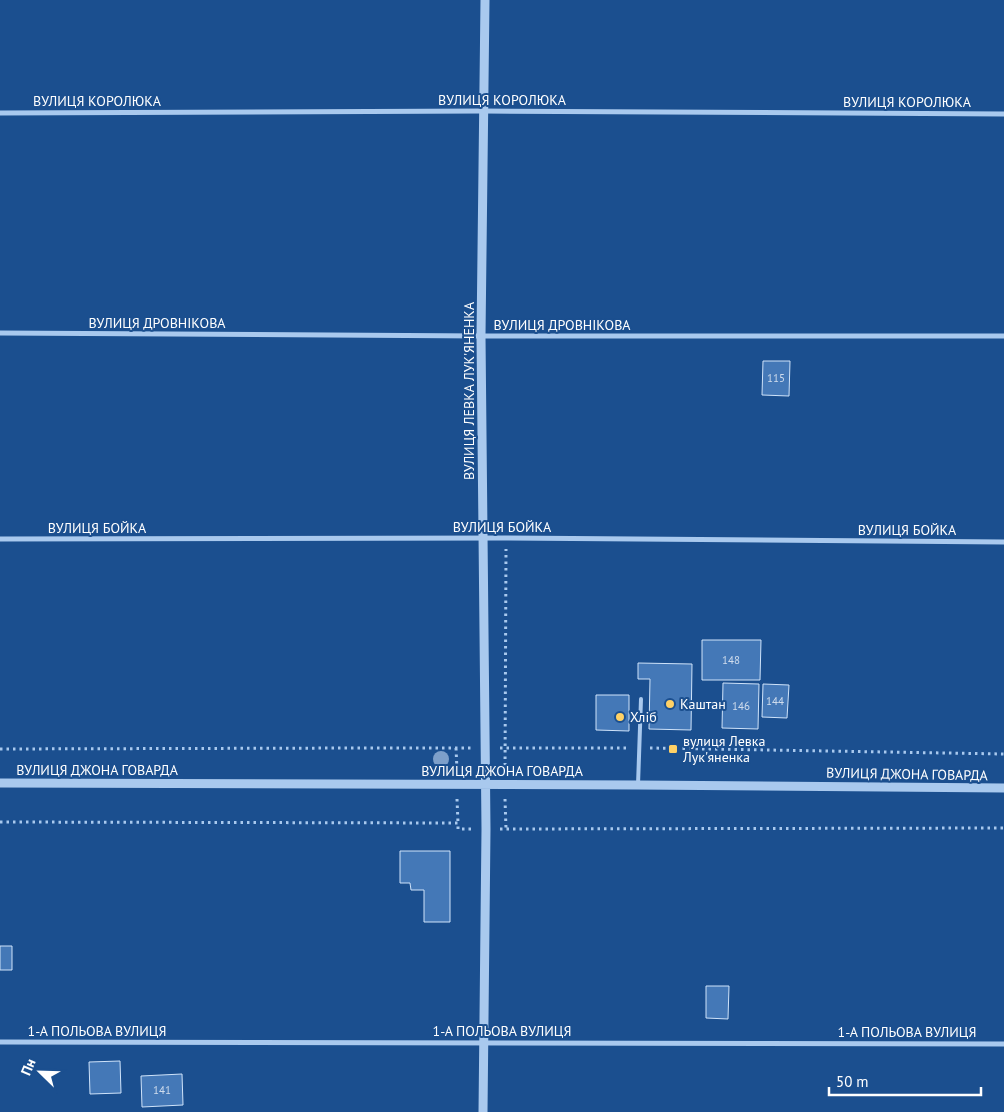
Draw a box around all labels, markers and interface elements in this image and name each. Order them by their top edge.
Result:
street label: ВУЛИЦЯ КОРОЛЮКА [438,91,567,109]
street label: ВУЛИЦЯ КОРОЛЮКА [33,92,162,110]
street label: ВУЛИЦЯ КОРОЛЮКА [843,93,972,111]
street label: ВУЛИЦЯ ЛЕВКА ЛУК'ЯНЕНКА [460,301,478,480]
street label: ВУЛИЦЯ ДРОВНІКОВА [88,314,226,332]
street label: ВУЛИЦЯ ДРОВНІКОВА [493,316,631,334]
house number: 115 [767,371,785,385]
street label: ВУЛИЦЯ БОЙКА [453,518,552,536]
street label: ВУЛИЦЯ БОЙКА [48,519,147,537]
street label: ВУЛИЦЯ БОЙКА [858,521,957,539]
house number: 148 [722,653,740,667]
house number: 144 [766,694,784,708]
place label: Каштан [680,695,726,713]
marker: Каштан [664,698,676,710]
house number: 146 [732,699,750,713]
place label: Хліб [630,708,657,726]
marker: Хліб [614,711,626,723]
place label: вулиця Левка Лук'яненка [682,732,765,766]
marker: вулиця Левка Лук'яненка [667,743,679,755]
street label: ВУЛИЦЯ ДЖОНА ГОВАРДА [16,761,179,779]
street label: ВУЛИЦЯ ДЖОНА ГОВАРДА [421,762,584,780]
street label: ВУЛИЦЯ ДЖОНА ГОВАРДА [826,764,989,784]
street label: 1-А ПОЛЬОВА ВУЛИЦЯ [28,1022,166,1040]
street label: 1-А ПОЛЬОВА ВУЛИЦЯ [433,1022,571,1040]
street label: 1-А ПОЛЬОВА ВУЛИЦЯ [838,1023,976,1041]
north arrow [15,1047,65,1097]
text: Пн [17,1056,40,1078]
scale bar [829,1064,982,1096]
text: 50 m [836,1072,869,1091]
house number: 141 [153,1083,171,1097]

